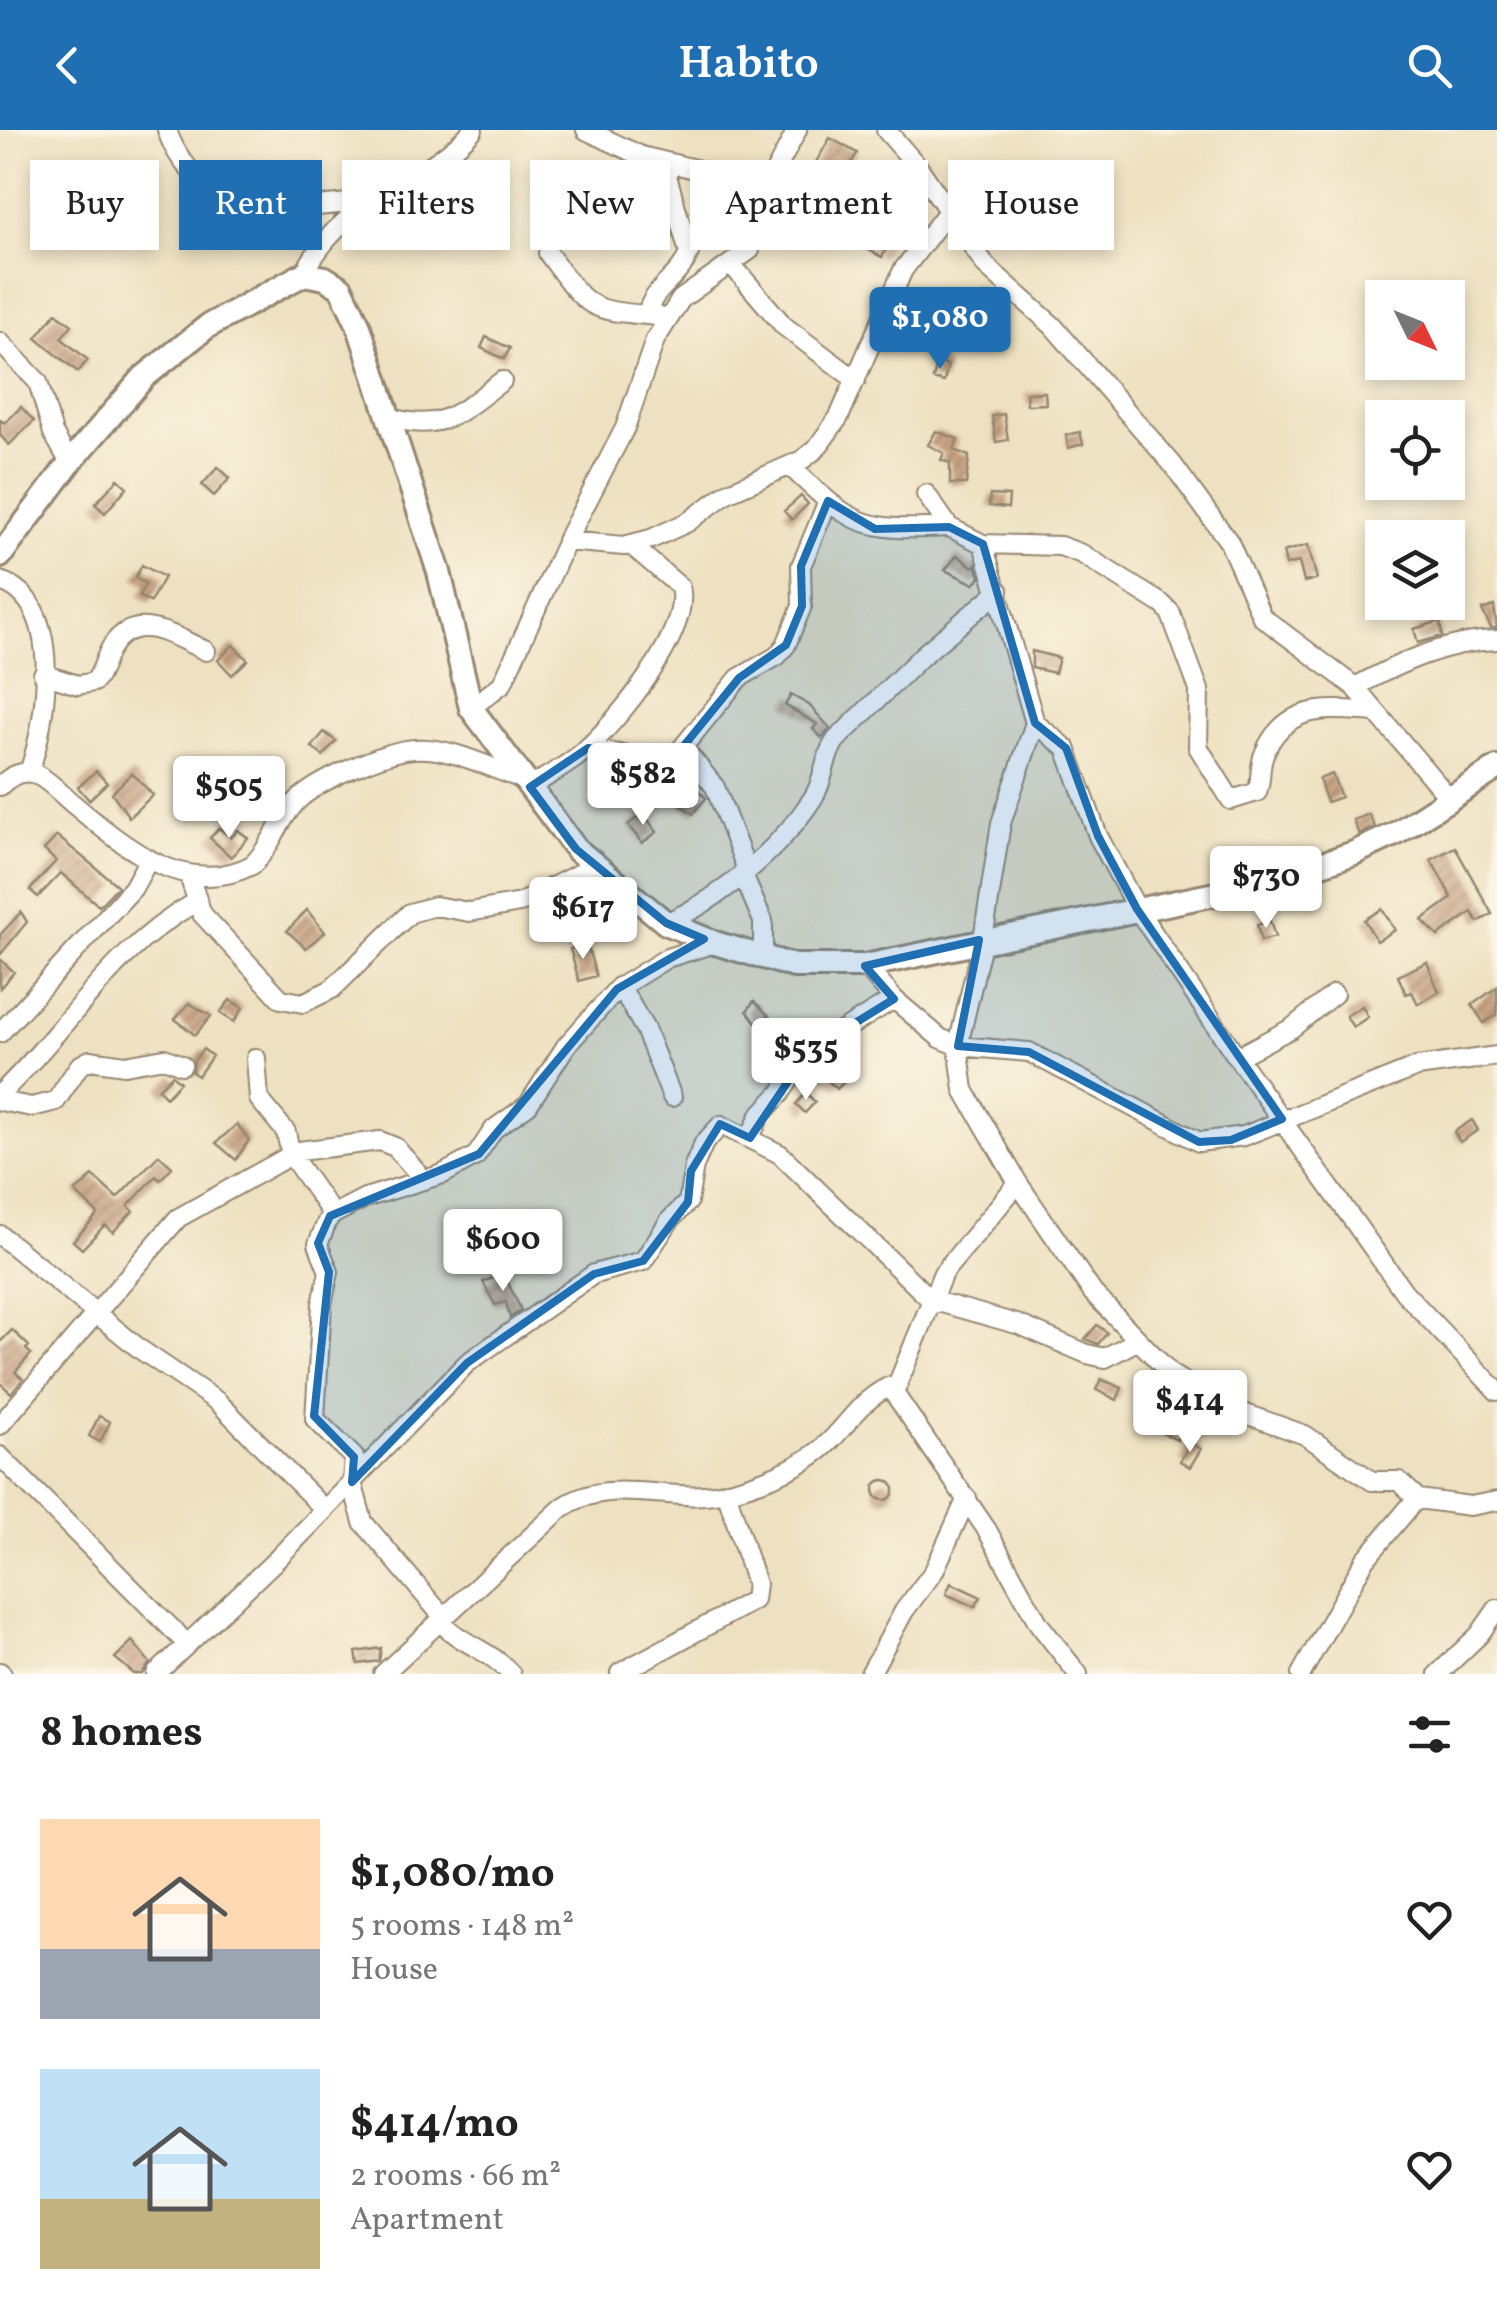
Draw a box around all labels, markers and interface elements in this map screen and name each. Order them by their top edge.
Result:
text: Habito [678,34,819,97]
icon: back [40,38,95,93]
icon: search [1402,38,1457,93]
chip: Buy [30,160,159,250]
chip: Rent [179,160,322,250]
chip: Filters [342,160,510,250]
chip: New [530,160,670,250]
chip: Apartment [690,160,928,250]
chip: House [948,160,1114,250]
north arrow [1365,280,1465,380]
map controls [1365,280,1465,620]
pin: $1,080 [859,287,1021,372]
text: $1,080 [892,297,988,341]
button: locate [1365,400,1465,500]
button: layers [1365,520,1465,620]
pin: $582 [584,743,702,828]
text: $582 [610,753,677,797]
pin: $505 [170,756,288,841]
text: $505 [195,766,263,810]
pin: $730 [1207,846,1325,931]
text: $730 [1232,856,1300,900]
pin: $617 [524,877,642,962]
text: $617 [551,887,615,931]
pin: $535 [747,1018,865,1103]
text: $535 [774,1028,838,1072]
pin: $600 [444,1209,562,1294]
text: $600 [465,1219,541,1263]
pin: $414 [1131,1370,1249,1455]
text: $414 [1155,1380,1225,1424]
text: 8 homes [40,1705,203,1764]
icon: filters [1402,1707,1457,1762]
text: $1,080/mo [350,1846,555,1905]
icon: home [120,1859,240,1979]
icon: heart [1402,1892,1457,1947]
text: 5 rooms · 148 m² [350,1905,574,1949]
text: House [350,1949,438,1993]
text: $414/mo [350,2096,519,2155]
icon: home [120,2109,240,2229]
icon: heart [1402,2142,1457,2197]
text: 2 rooms · 66 m² [350,2155,561,2199]
text: Apartment [350,2199,504,2243]

